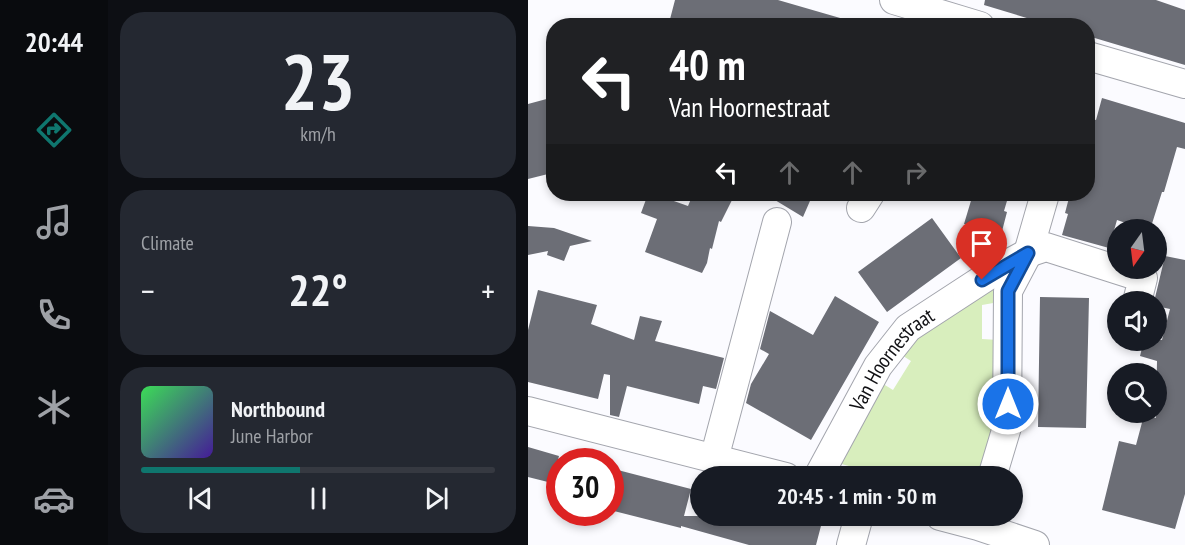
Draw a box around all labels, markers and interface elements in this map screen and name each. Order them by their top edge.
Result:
text: 20:44 [25,25,83,59]
text: 23 [281,31,355,132]
text: 40 m [669,37,746,92]
icon: left [570,42,648,120]
text: Van Hoornestraat [669,90,830,124]
icon: directions [33,109,75,151]
text: km/h [300,121,336,147]
icon: left [710,156,743,189]
icon: ahead [773,156,806,189]
icon: ahead [836,156,869,189]
icon: right [899,156,932,189]
icon: music [33,201,75,243]
pin [956,218,1007,280]
north arrow [1107,219,1167,279]
map controls [1107,219,1167,423]
icon: arrive [965,227,998,260]
text: Climate [141,230,194,256]
text: 22° [288,260,348,318]
text: − [141,269,155,312]
text: + [481,269,495,312]
button: sound [1107,291,1167,351]
icon: phone [33,294,75,336]
street label: Van Hoornestraat [842,301,939,416]
button: search [1107,363,1167,423]
position arrow [976,372,1040,436]
icon: climate [33,386,75,428]
text: Northbound [231,395,325,423]
text: June Harbor [231,423,313,449]
speed limit sign: 30 [546,448,624,526]
icon: car [33,478,75,520]
icon: previous [184,482,217,515]
icon: pause [302,482,335,515]
icon: next [420,482,453,515]
text: 20:45 · 1 min · 50 m [777,482,936,510]

